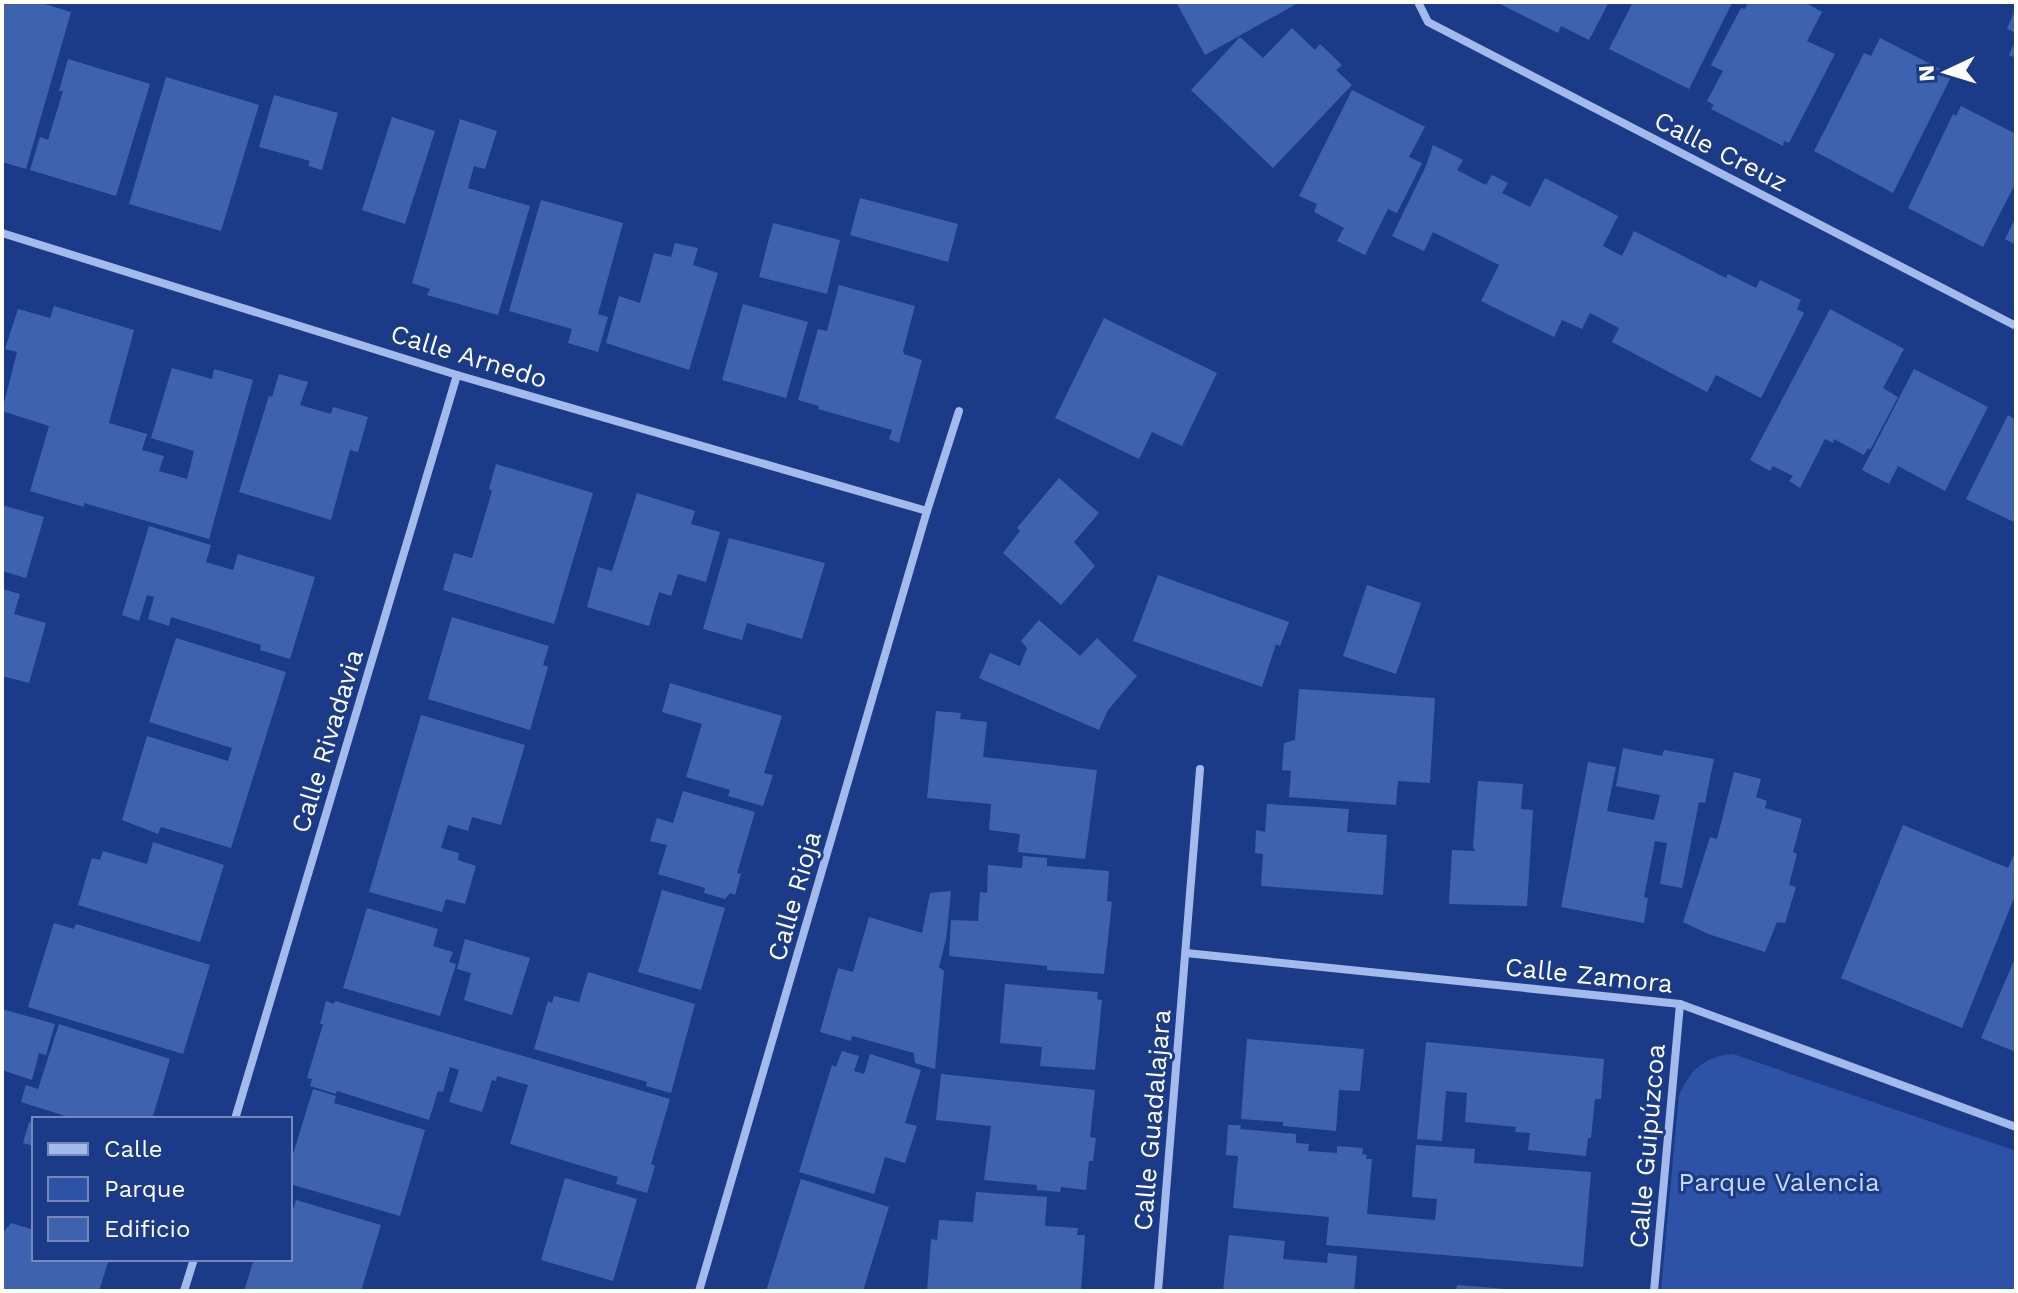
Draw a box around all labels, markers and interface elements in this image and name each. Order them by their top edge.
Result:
north arrow [1906,32,1986,112]
text: N [1914,64,1940,82]
street label: Calle Creuz [1649,105,1793,197]
street label: Calle Arnedo [387,318,551,394]
street label: Calle Rivadavia [285,645,369,836]
street label: Calle Rioja [761,827,827,964]
street label: Calle Zamora [1504,951,1675,999]
street label: Calle Guadalajara [1127,1008,1177,1232]
street label: Calle Guipúzcoa [1623,1042,1671,1249]
legend [32,1117,292,1261]
text: Calle [104,1135,163,1163]
park label: Parque Valencia [1678,1167,1880,1197]
text: Parque [104,1175,185,1203]
text: Edificio [104,1215,190,1243]

